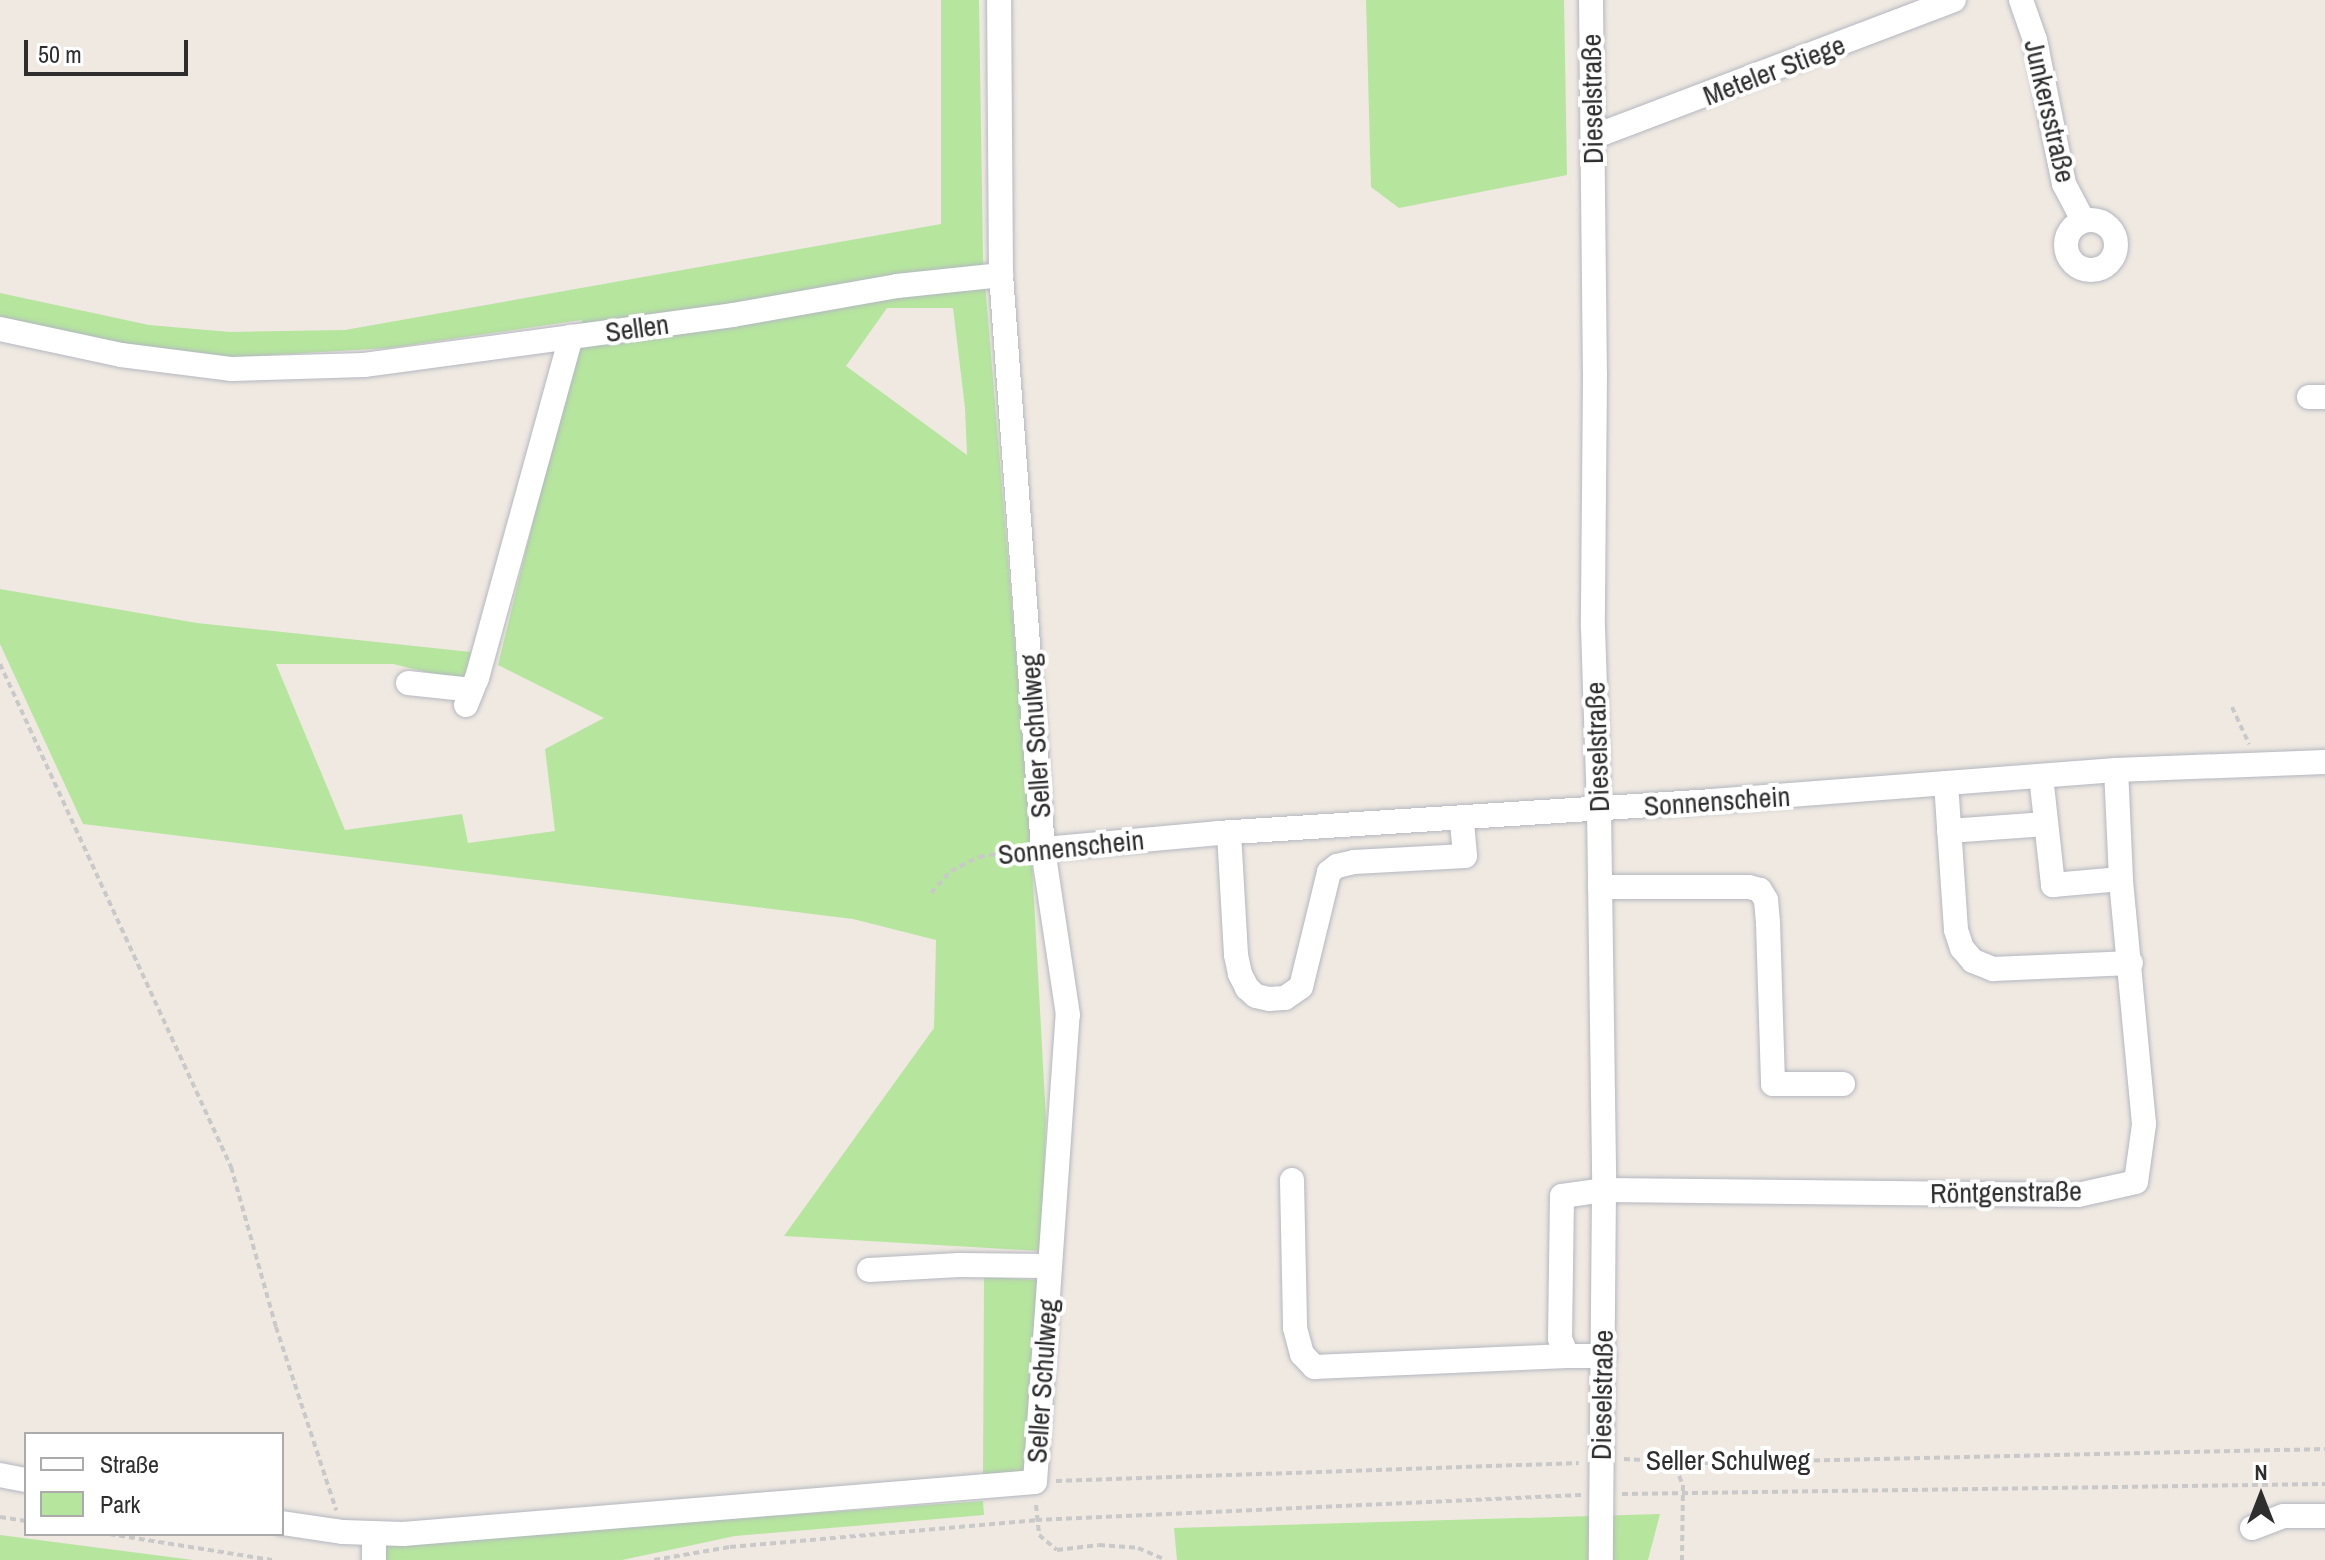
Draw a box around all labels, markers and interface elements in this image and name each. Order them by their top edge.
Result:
scale bar [28,24,192,74]
street label: Meteler Stiege [1698,28,1850,112]
street label: Dieselstraße [1574,34,1610,164]
street label: Junkersstraße [2017,36,2083,186]
text: 50 m [38,38,82,70]
street label: Sellen [603,307,671,349]
street label: Seller Schulweg [1012,653,1058,819]
street label: Dieselstraße [1578,681,1616,813]
street label: Sonnenschein [1643,779,1791,823]
street label: Sonnenschein [996,823,1146,871]
street label: Röntgenstraße [1930,1174,2082,1210]
street label: Seller Schulweg [1019,1298,1065,1464]
street label: Dieselstraße [1584,1330,1620,1460]
legend [24,1432,284,1536]
street label: Seller Schulweg [1646,1443,1810,1477]
text: Straße [100,1448,159,1480]
north arrow [2221,1456,2301,1536]
text: N [2254,1457,2268,1487]
text: Park [100,1488,140,1520]

